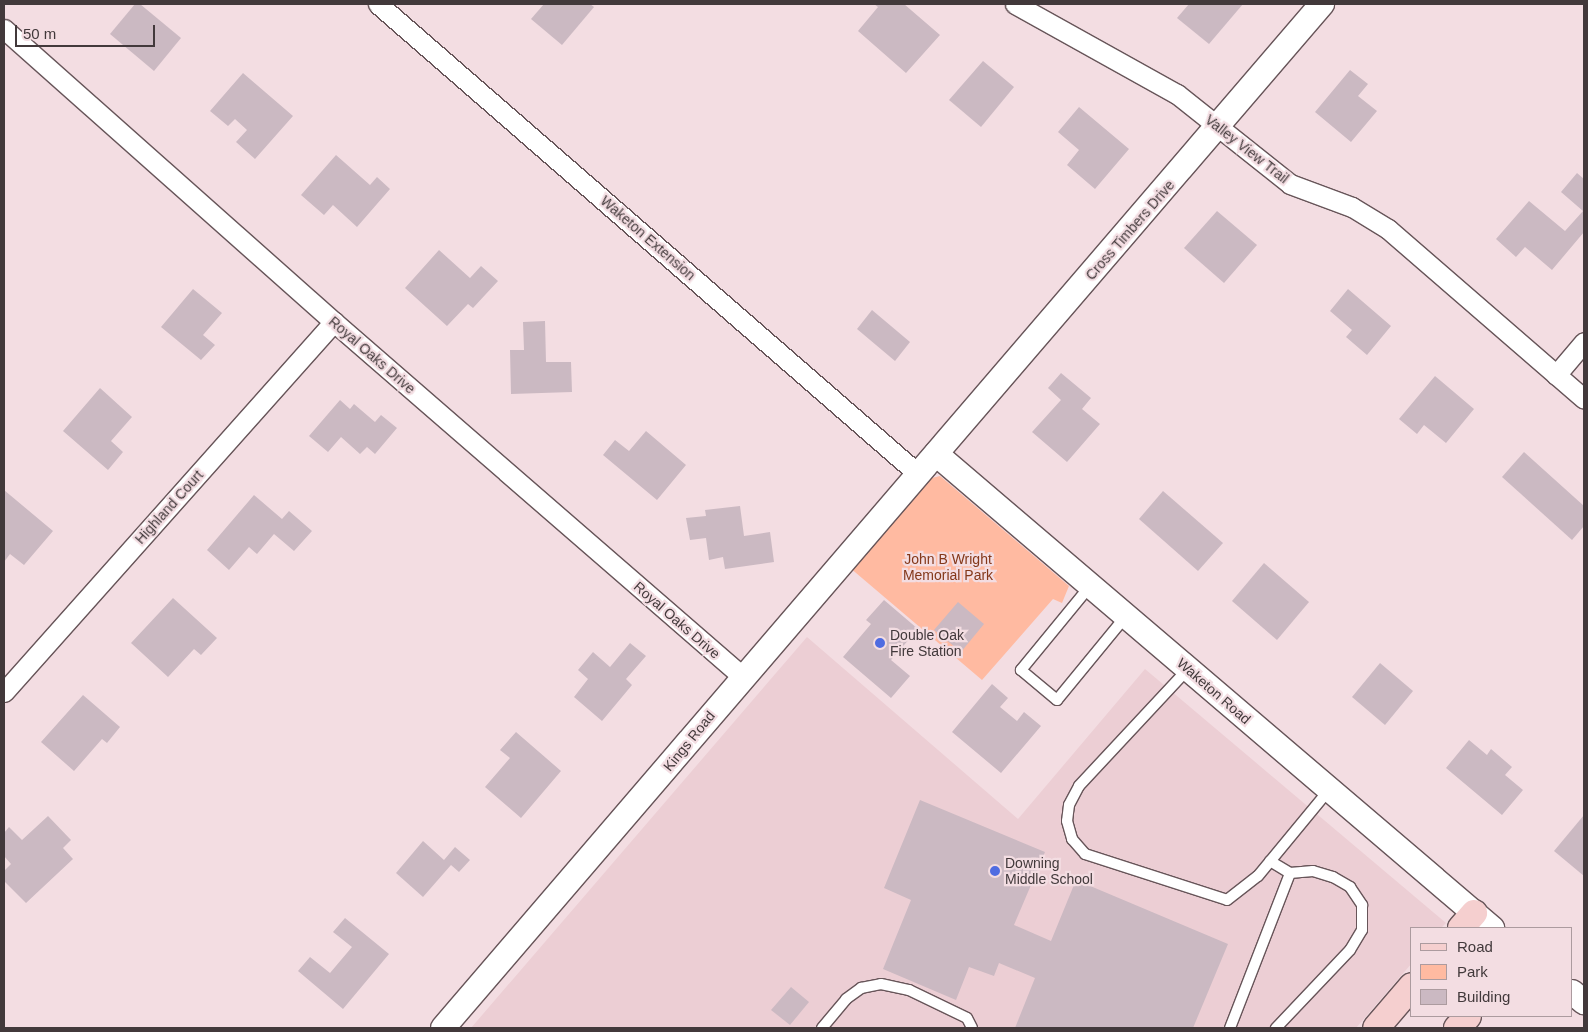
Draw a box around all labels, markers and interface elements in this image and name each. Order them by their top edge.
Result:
scale bar [18,15,158,47]
text: 50 m [23,25,56,42]
street label: Valley View Trail [1202,111,1292,187]
street label: Cross Timbers Drive [1082,177,1178,283]
street label: Waketon Extension [597,192,699,284]
street label: Royal Oaks Drive [325,313,419,397]
street label: Highland Court [132,467,206,547]
park label: John B Wright Memorial Park [903,551,993,584]
street label: Royal Oaks Drive [630,578,724,662]
place label: Double Oak Fire Station [890,627,964,660]
marker: Double Oak Fire Station [874,637,886,649]
street label: Waketon Road [1174,654,1254,728]
street label: Kings Road [660,708,718,774]
place label: Downing Middle School [1005,855,1093,888]
marker: Downing Middle School [989,865,1001,877]
legend [1410,927,1573,1017]
text: Road [1457,938,1493,955]
text: Park [1457,963,1488,980]
text: Building [1457,988,1510,1005]

